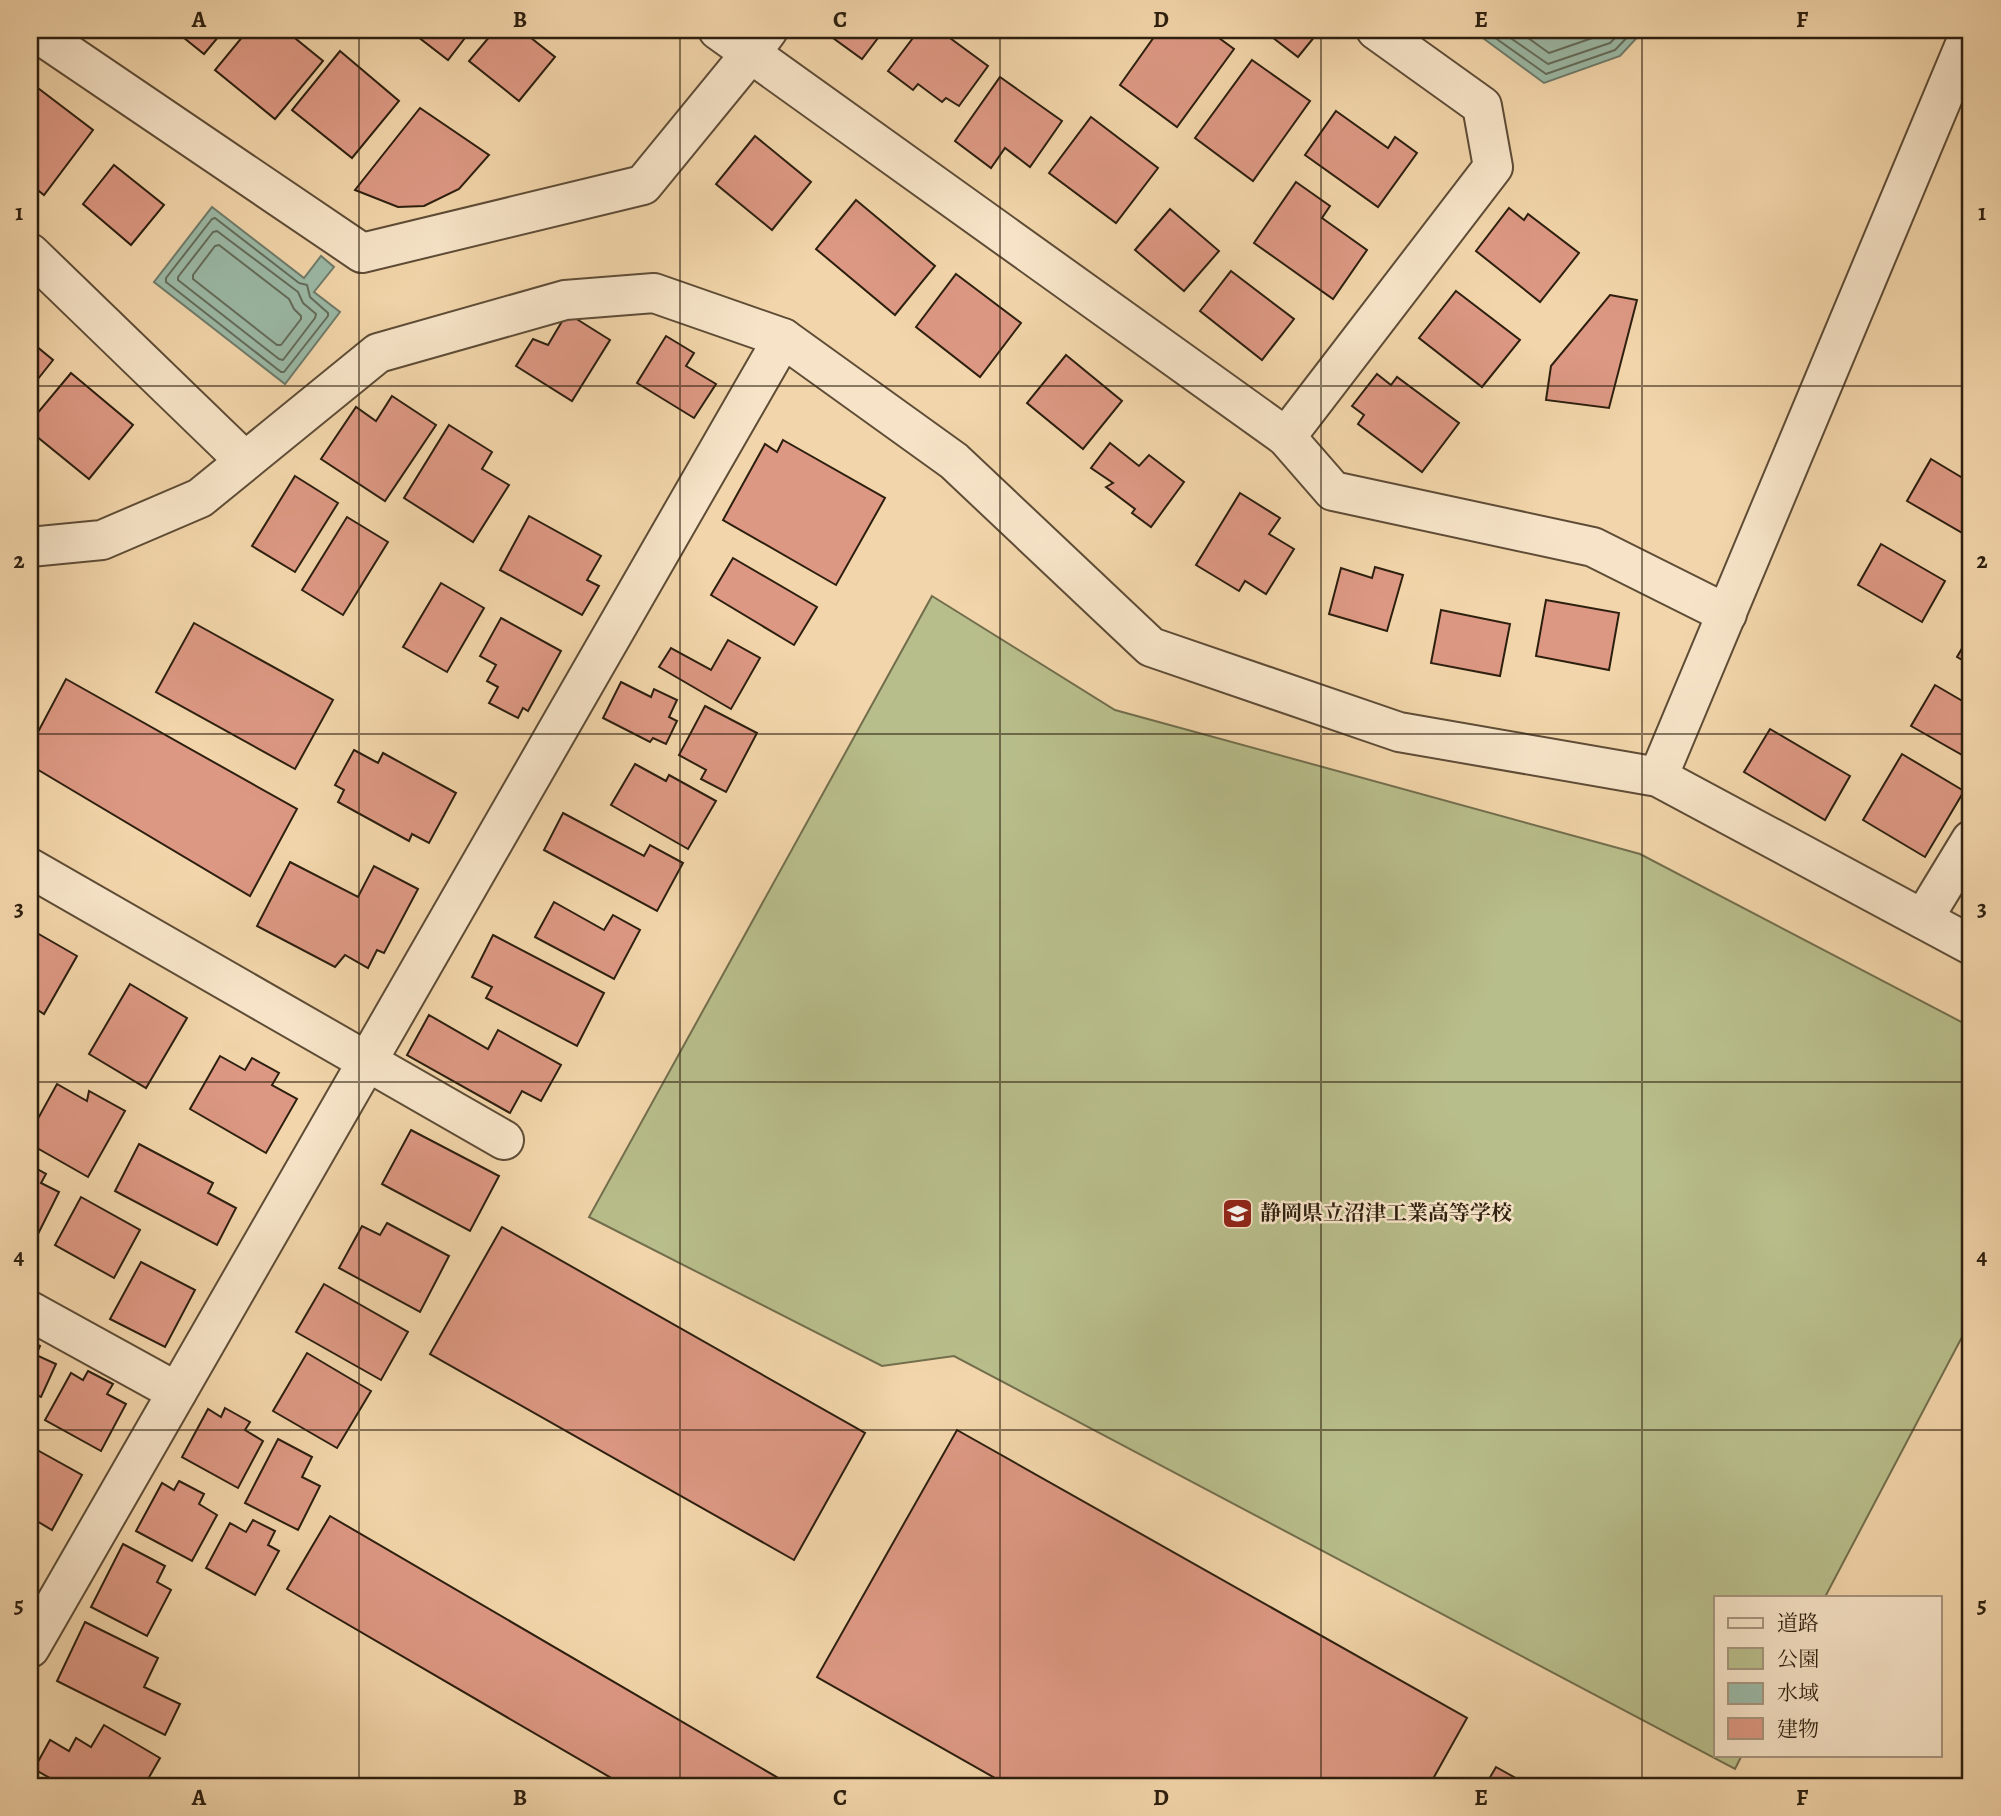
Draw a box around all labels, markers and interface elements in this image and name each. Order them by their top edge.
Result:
text: A [191,4,207,35]
text: B [513,4,527,35]
text: C [833,4,847,35]
text: D [1153,4,1169,35]
text: E [1474,4,1488,35]
text: F [1796,4,1809,35]
text: 1 [15,197,23,228]
text: 1 [1978,197,1986,228]
text: 2 [13,545,25,576]
text: 2 [1976,545,1988,576]
text: 3 [14,893,24,924]
text: 3 [1977,893,1987,924]
school or university icon: 静岡県立沼津工業高等学校 [1220,1196,1254,1230]
place label: 静岡県立沼津工業高等学校 [1260,1199,1512,1227]
text: 4 [14,1241,25,1272]
text: 4 [1977,1241,1988,1272]
text: 5 [14,1589,24,1620]
text: 5 [1977,1589,1987,1620]
legend [1714,1596,1941,1756]
text: 道路 [1777,1609,1819,1637]
text: 公園 [1777,1645,1819,1673]
text: 水域 [1777,1679,1819,1707]
text: 建物 [1777,1715,1819,1743]
text: A [191,1782,207,1813]
text: B [513,1782,527,1813]
text: C [833,1782,847,1813]
text: D [1153,1782,1169,1813]
text: E [1474,1782,1488,1813]
text: F [1796,1782,1809,1813]

